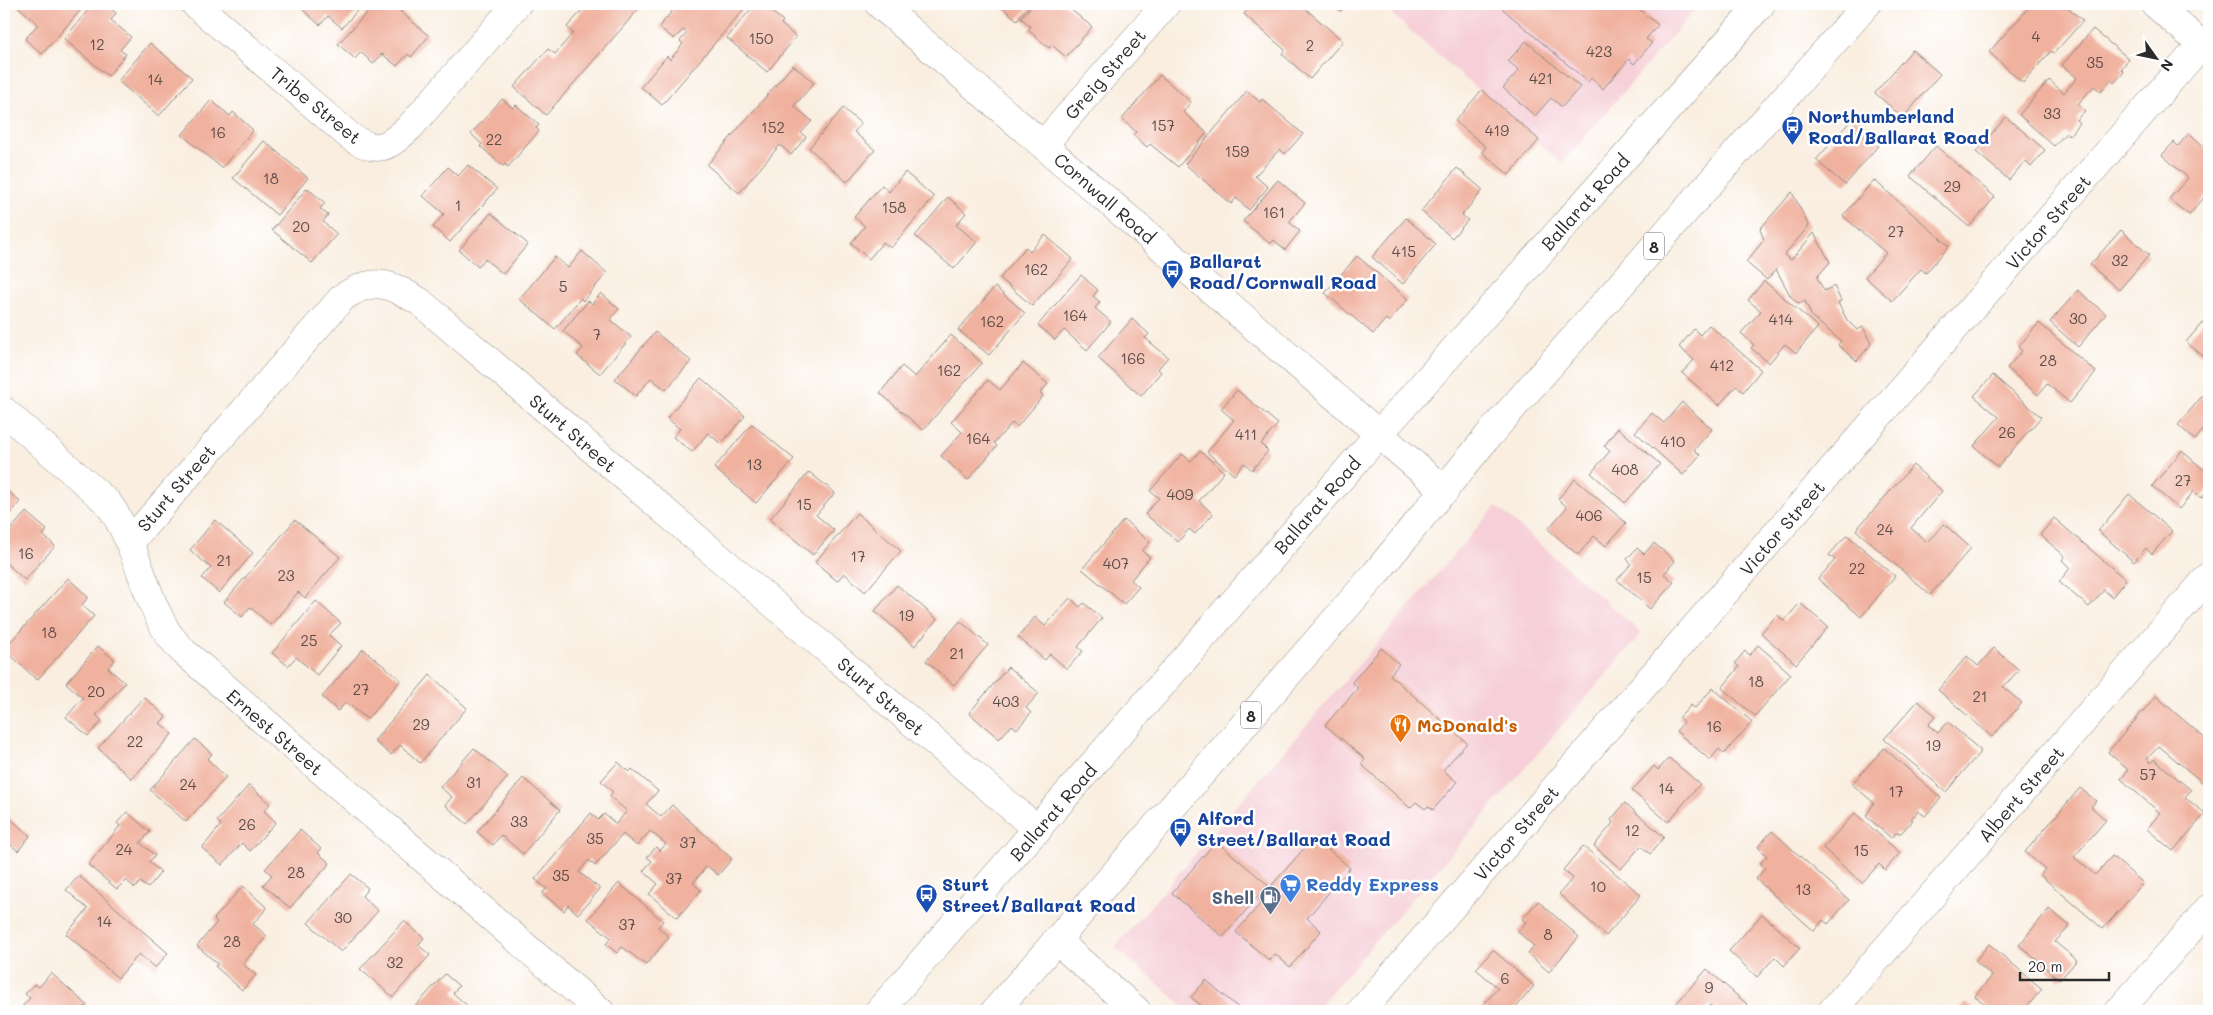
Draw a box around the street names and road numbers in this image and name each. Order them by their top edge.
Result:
street label: Greig Street [1059,24,1151,124]
street label: Tribe Street [266,61,366,149]
street label: Cornwall Road [1049,147,1161,249]
street label: Ballarat Road [1535,149,1635,255]
street label: Victor Street [2000,169,2096,275]
road number: 8 [1644,232,1664,260]
street label: Sturt Street [524,389,622,477]
street label: Sturt Street [132,439,220,537]
street label: Ballarat Road [1268,451,1366,559]
street label: Victor Street [1734,475,1830,581]
street label: Sturt Street [832,652,930,740]
street label: Ernest Street [222,684,328,780]
road number: 8 [1241,702,1261,728]
street label: Albert Street [1973,741,2069,847]
street label: Ballarat Road [1004,758,1102,866]
street label: Victor Street [1468,780,1564,886]

